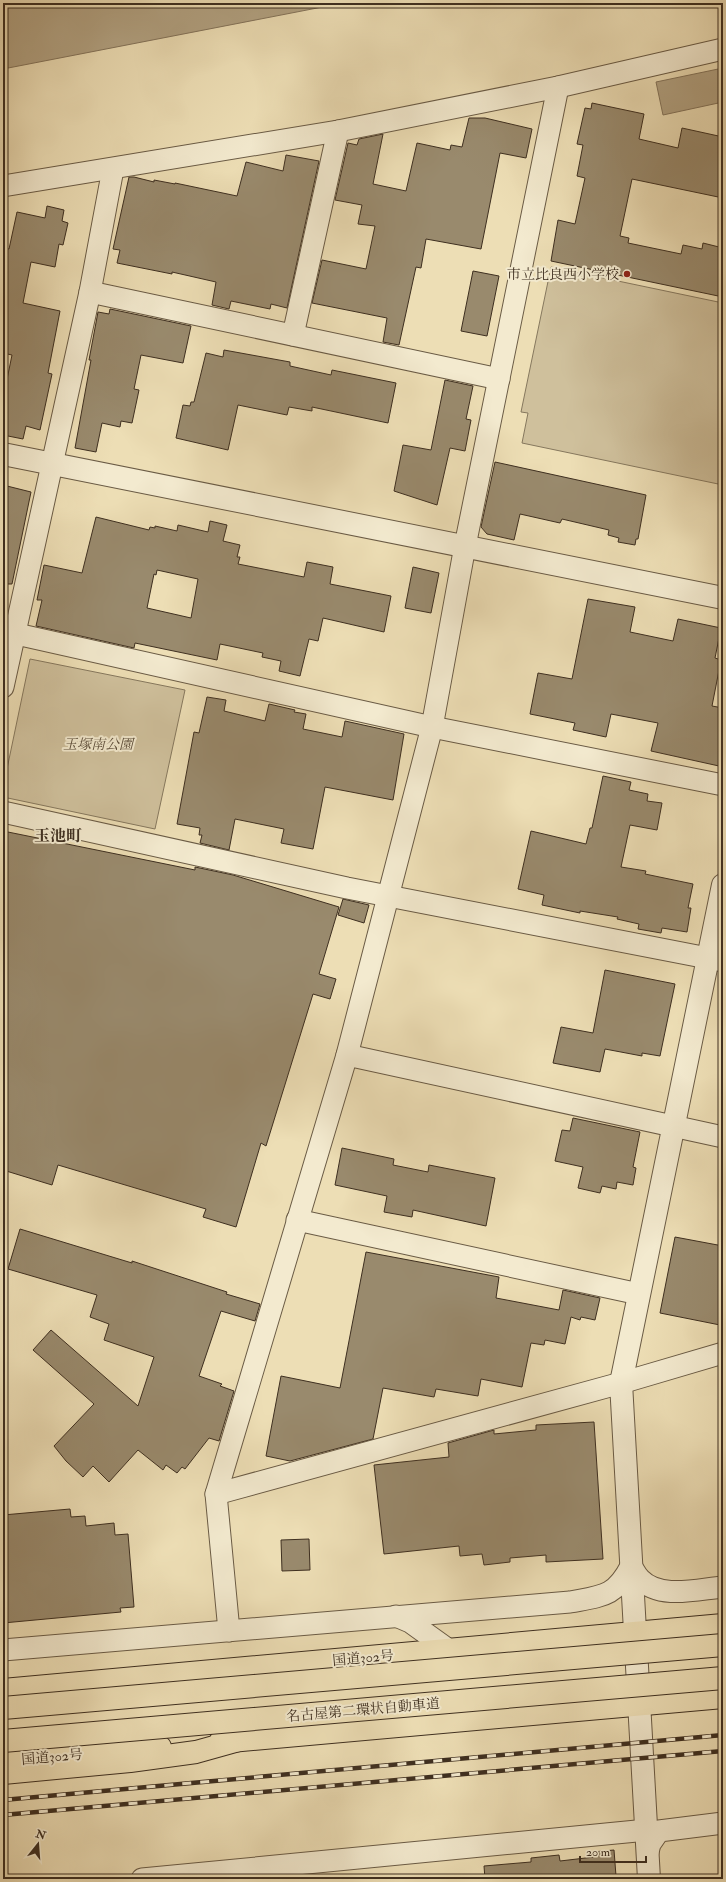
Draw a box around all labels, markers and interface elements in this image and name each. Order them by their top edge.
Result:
place label: 市立比良西小学校 [507,266,619,283]
marker: 市立比良西小学校 [622,269,632,279]
park label: 玉塚南公園 [63,736,135,753]
district label: 玉池町 [34,826,82,846]
street label: 国道302号 [332,1647,394,1669]
street label: 名古屋第二環状自動車道 [286,1695,440,1725]
street label: 国道302号 [21,1746,83,1768]
north arrow [18,1824,58,1864]
text: N [33,1827,48,1843]
scale bar [580,1838,646,1864]
text: 20 m [586,1845,611,1860]

